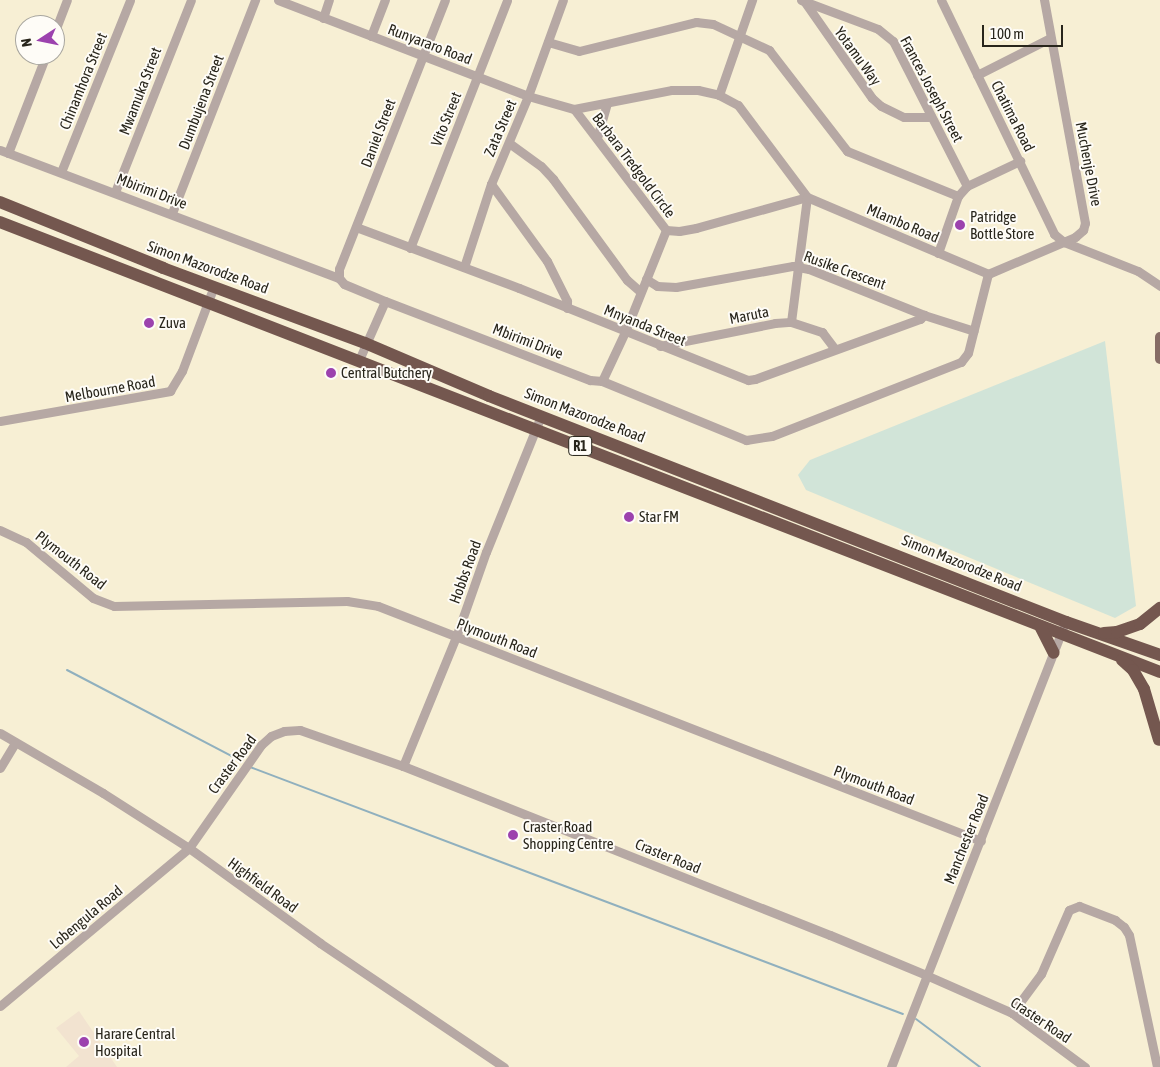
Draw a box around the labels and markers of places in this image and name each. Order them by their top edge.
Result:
place label: Patridge Bottle Store [970,207,1034,242]
marker: Patridge Bottle Store [954,219,966,231]
place label: Zuva [159,314,186,332]
marker: Zuva [143,317,155,329]
place label: Central Butchery [341,364,432,382]
marker: Central Butchery [325,367,337,379]
place label: Star FM [639,508,679,526]
marker: Star FM [623,511,635,523]
place label: Craster Road Shopping Centre [523,817,613,852]
marker: Craster Road Shopping Centre [507,829,519,841]
place label: Harare Central Hospital [95,1024,175,1059]
marker: Harare Central Hospital [77,1035,91,1049]

